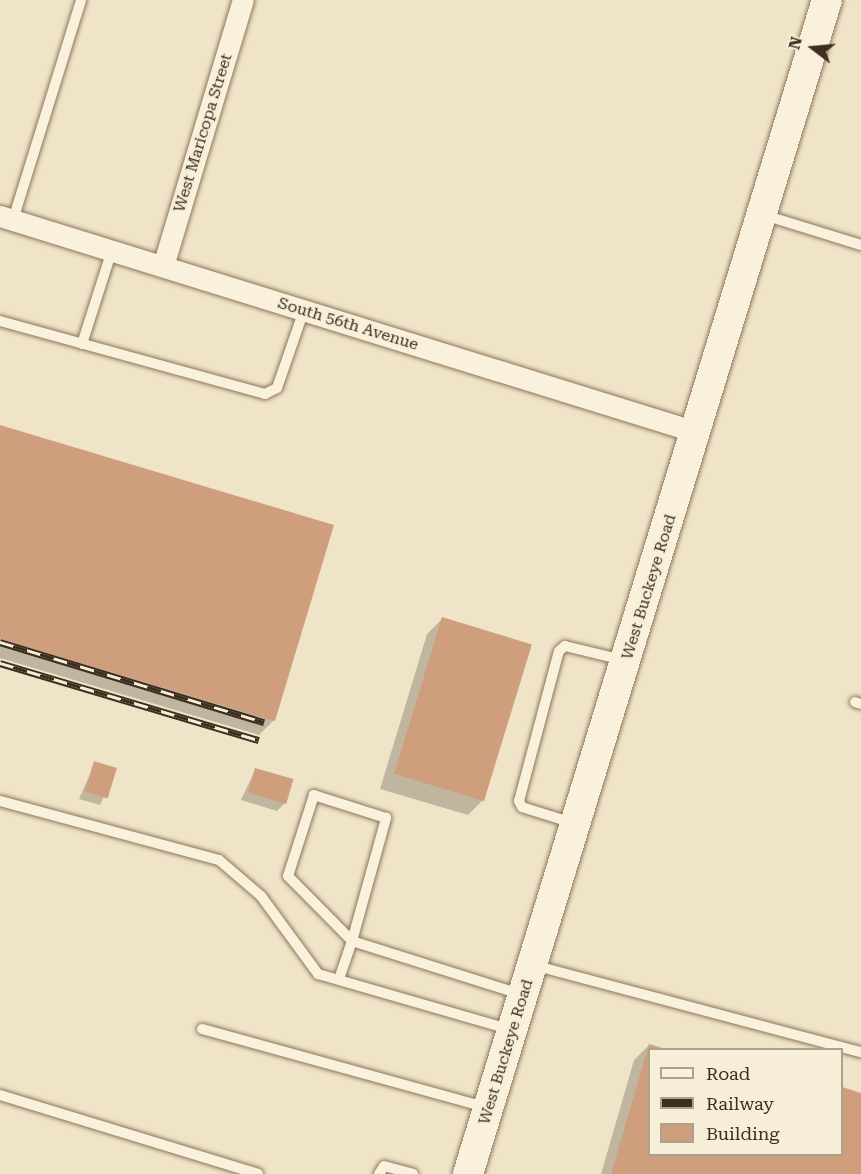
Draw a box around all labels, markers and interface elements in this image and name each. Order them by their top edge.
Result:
north arrow [783,18,843,78]
text: N [784,34,806,51]
street label: West Maricopa Street [170,51,236,215]
street label: South 56th Avenue [275,293,421,355]
street label: West Buckeye Road [618,512,680,662]
street label: West Buckeye Road [475,977,537,1127]
legend [648,1048,843,1156]
text: Road [706,1063,750,1084]
text: Railway [706,1093,774,1114]
text: Building [706,1123,780,1144]

